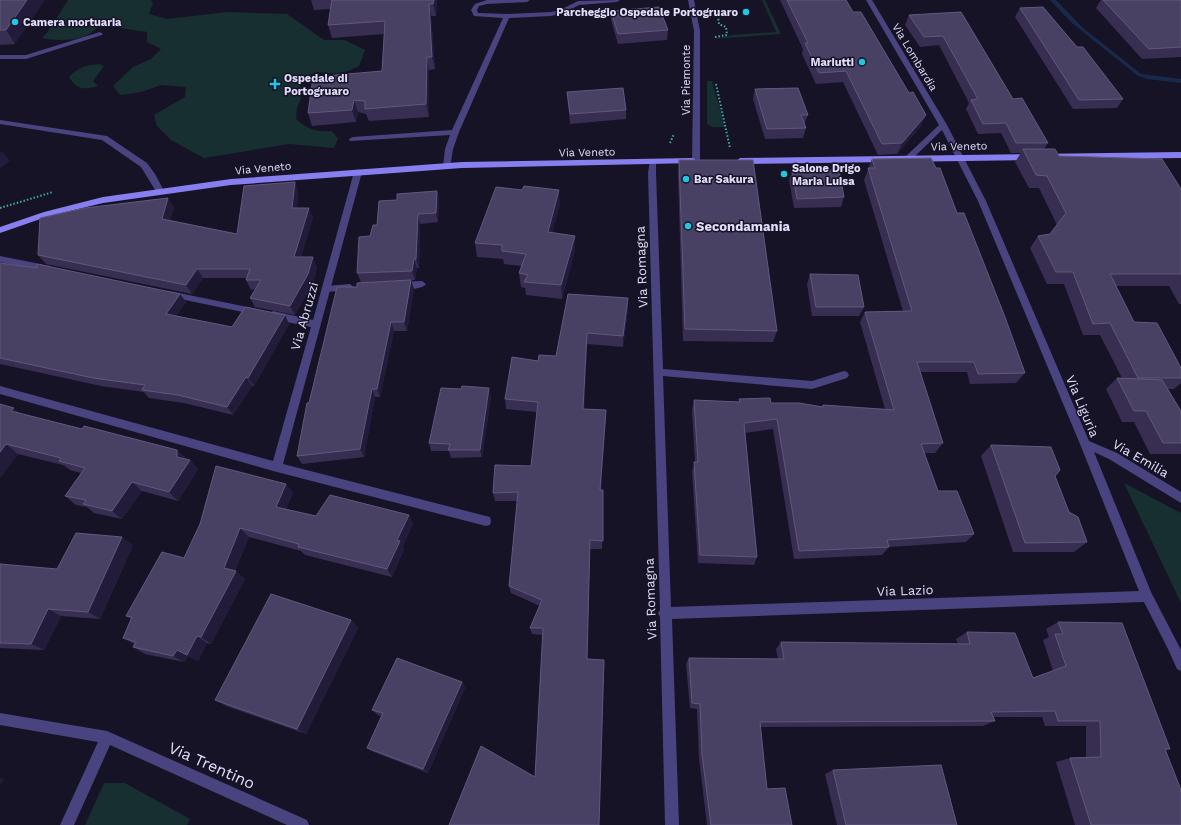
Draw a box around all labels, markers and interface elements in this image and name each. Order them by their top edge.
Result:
place label: Parcheggio Ospedale Portogruaro [556,6,738,19]
marker: Parcheggio Ospedale Portogruaro [741,7,751,17]
place label: Camera mortuaria [23,16,122,29]
marker: Camera mortuaria [10,17,20,27]
street label: Via Lombardia [889,21,940,94]
street label: Via Piemonte [680,45,693,115]
place label: Mariutti [810,56,854,69]
marker: Mariutti [857,57,867,67]
place label: Ospedale di Portogruaro [284,72,349,98]
marker: Ospedale di Portogruaro [269,78,281,90]
street label: Via Veneto [931,140,987,153]
street label: Via Veneto [559,146,615,159]
street label: Via Veneto [234,160,292,177]
place label: Salone Drigo Maria Luisa [792,162,861,188]
marker: Salone Drigo Maria Luisa [779,169,789,179]
place label: Bar Sakura [694,173,754,186]
marker: Bar Sakura [681,174,691,184]
place label: Secondamania [696,219,790,234]
marker: Secondamania [683,221,693,231]
street label: Via Romagna [633,225,650,308]
street label: Via Abruzzi [288,280,321,352]
street label: Via Liguria [1063,373,1103,440]
street label: Via Emilia [1110,436,1172,481]
street label: Via Romagna [642,557,659,640]
street label: Via Lazio [876,582,934,599]
street label: Via Trentino [166,738,258,793]

